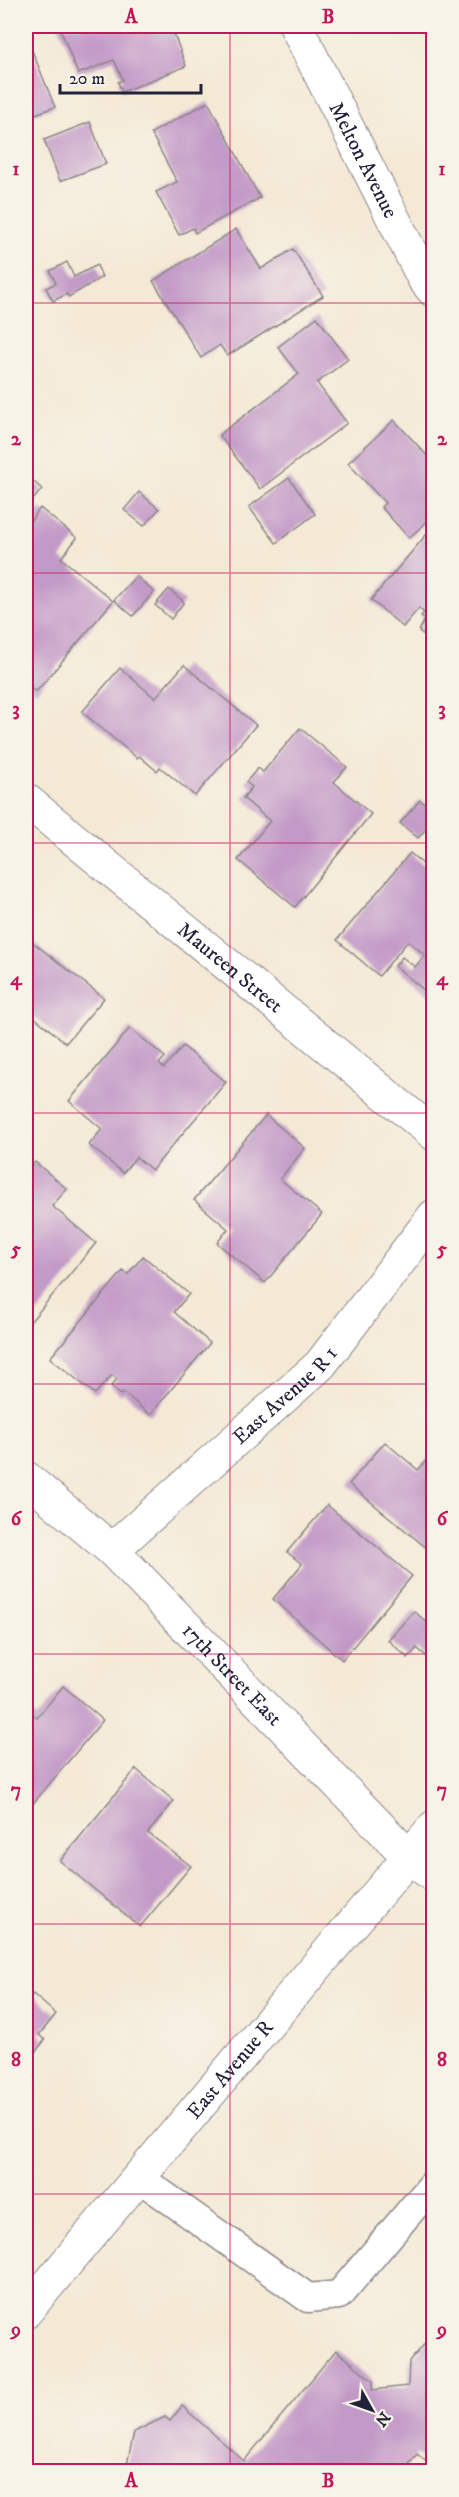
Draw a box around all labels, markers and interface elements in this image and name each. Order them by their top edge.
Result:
text: A [124,5,139,30]
text: B [322,5,334,30]
scale bar [60,57,201,95]
text: 20 m [69,68,105,90]
street label: Melton Avenue [323,98,403,223]
text: 1 [12,157,20,182]
text: 1 [438,157,446,182]
text: 2 [11,427,22,452]
text: 2 [437,427,448,452]
text: 3 [12,697,20,722]
text: 3 [438,697,446,722]
street label: Maureen Street [172,917,288,1019]
text: 4 [10,967,23,992]
text: 4 [436,967,449,992]
text: 5 [10,1237,21,1262]
text: 5 [436,1237,447,1262]
street label: East Avenue R 1 [228,1342,343,1451]
text: 6 [11,1507,23,1532]
text: 6 [437,1507,449,1532]
street label: 17th Street East [176,1618,287,1732]
text: 7 [11,1778,21,1803]
text: 7 [437,1778,447,1803]
street label: East Avenue R [181,2015,279,2125]
text: 8 [11,2048,21,2073]
text: 8 [437,2048,447,2073]
text: 9 [9,2318,21,2343]
text: 9 [435,2318,447,2343]
north arrow [342,2380,402,2440]
text: N [371,2408,395,2430]
text: A [124,2469,139,2494]
text: B [322,2469,334,2494]

